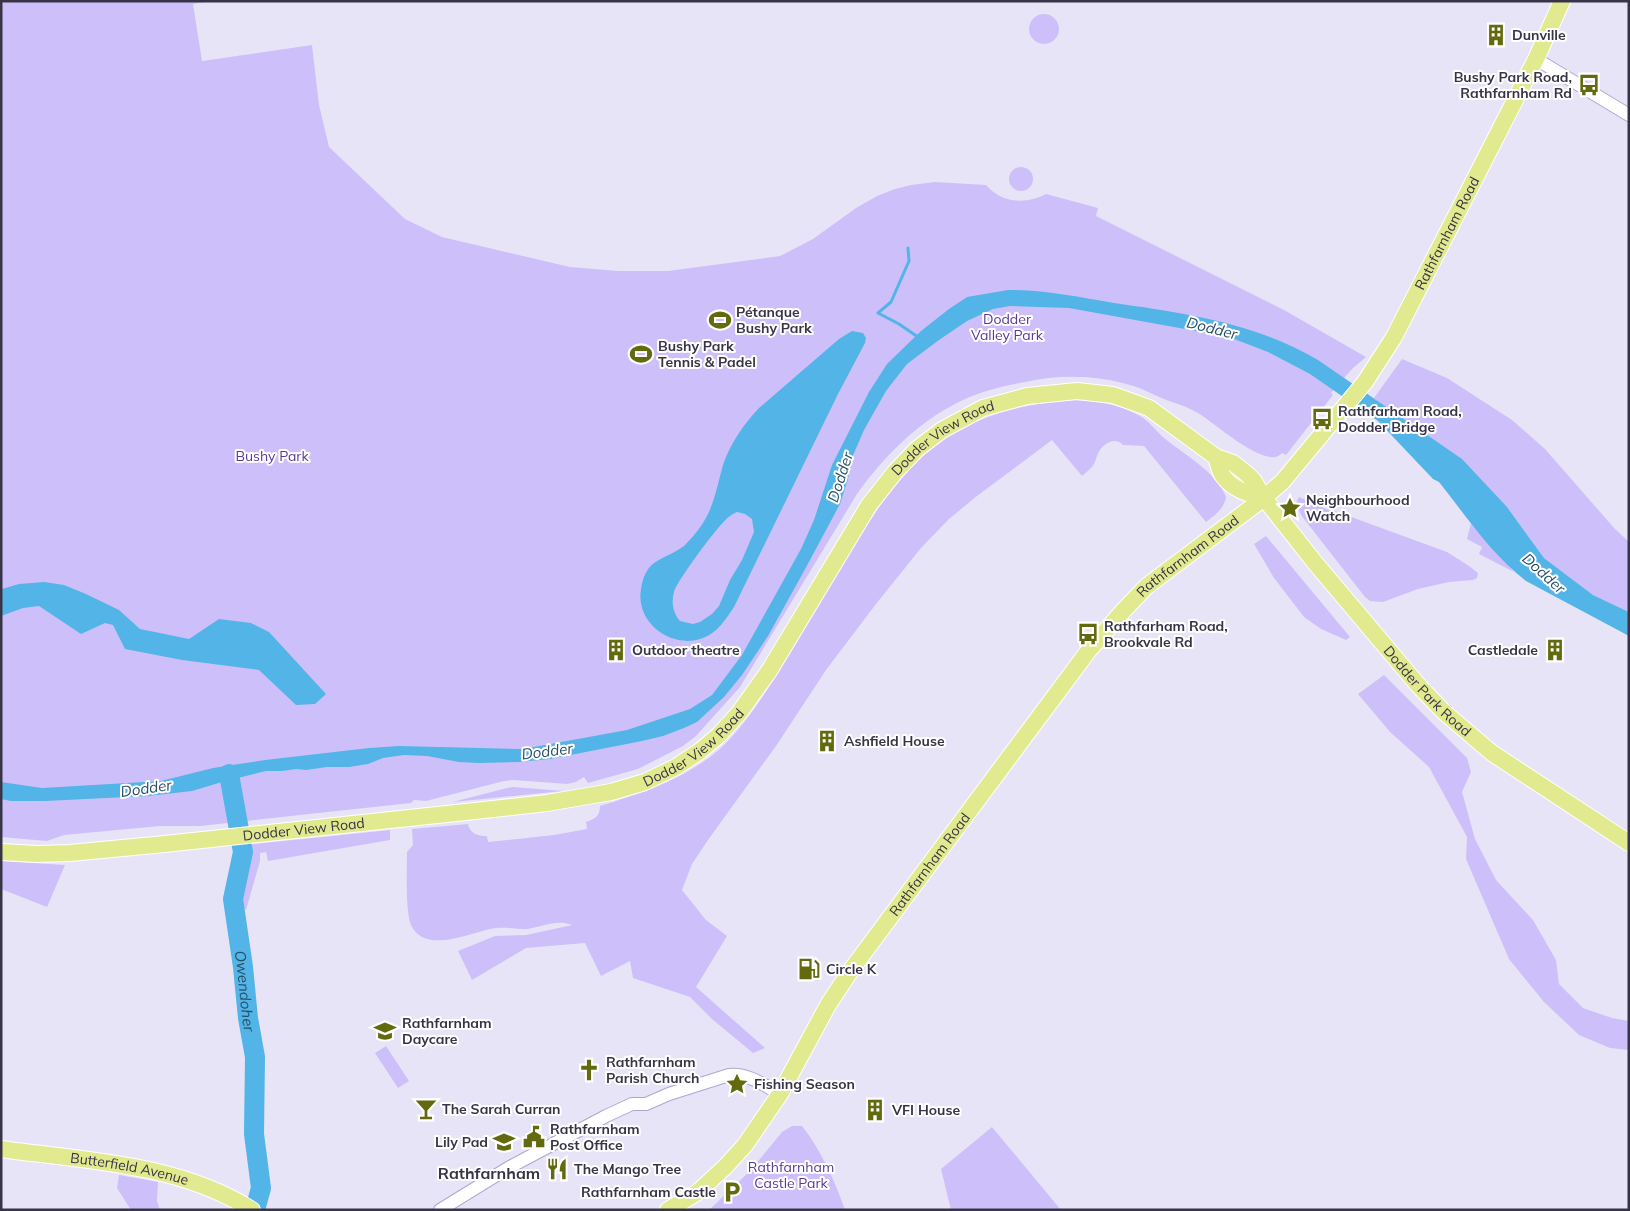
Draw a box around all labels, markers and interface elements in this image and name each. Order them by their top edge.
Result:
building icon: Dunville [1483,22,1509,48]
place label: Dunville [1512,26,1566,44]
place label: Bushy Park Road, Rathfarnham Rd [1454,68,1572,102]
bus stop icon: Bushy Park Road, Rathfarnham Rd [1576,72,1602,98]
street label: Rathfarnham Road [1411,174,1483,293]
place label: Pétanque Bushy Park [736,303,812,337]
sports icon: Pétanque Bushy Park [707,307,733,333]
park label: Dodder Valley Park [971,310,1044,344]
water label: Dodder [1185,313,1240,344]
place label: Bushy Park Tennis & Padel [658,337,756,371]
sports icon: Bushy Park Tennis & Padel [628,341,654,367]
street label: Dodder View Road [887,396,996,479]
place label: Rathfarham Road, Dodder Bridge [1338,402,1462,436]
bus stop icon: Rathfarham Road, Dodder Bridge [1309,406,1335,432]
park label: Bushy Park [235,447,309,465]
water label: Dodder [823,449,857,504]
place label: Neighbourhood Watch [1306,491,1410,525]
place icon: Neighbourhood Watch [1277,495,1303,521]
street label: Rathfarnham Road [1132,511,1242,601]
water label: Dodder [1519,549,1570,598]
place label: Rathfarham Road, Brookvale Rd [1104,617,1228,651]
bus stop icon: Rathfarham Road, Brookvale Rd [1075,621,1101,647]
building icon: Outdoor theatre [603,637,629,663]
building icon: Castledale [1542,637,1568,663]
place label: Outdoor theatre [632,641,740,659]
place label: Castledale [1468,641,1538,659]
street label: Dodder Park Road [1380,642,1475,740]
street label: Dodder View Road [640,704,748,791]
building icon: Ashfield House [814,728,840,754]
place label: Ashfield House [844,732,945,750]
water label: Dodder [520,738,574,764]
water label: Dodder [119,775,173,801]
street label: Rathfarnham Road [885,809,974,920]
street label: Dodder View Road [242,814,366,845]
water label: Owendoher [231,949,260,1033]
fuel station icon: Circle K [796,956,822,982]
place label: Circle K [826,960,877,978]
place label: Rathfarnham Daycare [402,1014,492,1048]
school or university icon: Rathfarnham Daycare [372,1018,398,1044]
place label: Rathfarnham Parish Church [606,1053,699,1087]
church icon: Rathfarnham Parish Church [576,1057,602,1083]
place icon: Fishing Season [724,1071,750,1097]
place label: Fishing Season [754,1075,855,1093]
bar icon: The Sarah Curran [413,1096,439,1122]
building icon: VFI House [862,1097,888,1123]
place label: The Sarah Curran [442,1100,561,1118]
place label: VFI House [891,1101,960,1119]
place label: Rathfarnham Post Office [550,1120,640,1154]
public building icon: Rathfarnham Post Office [521,1124,547,1150]
school or university icon: Lily Pad [491,1129,517,1155]
place label: Lily Pad [435,1133,488,1151]
street label: Butterfield Avenue [69,1149,191,1189]
restaurant icon: The Mango Tree [544,1156,570,1182]
park label: Rathfarnham Castle Park [748,1158,834,1192]
place label: The Mango Tree [574,1160,681,1178]
district label: Rathfarnham [438,1163,540,1183]
parking icon: Rathfarnham Castle [719,1179,745,1205]
place label: Rathfarnham Castle [581,1183,716,1201]

